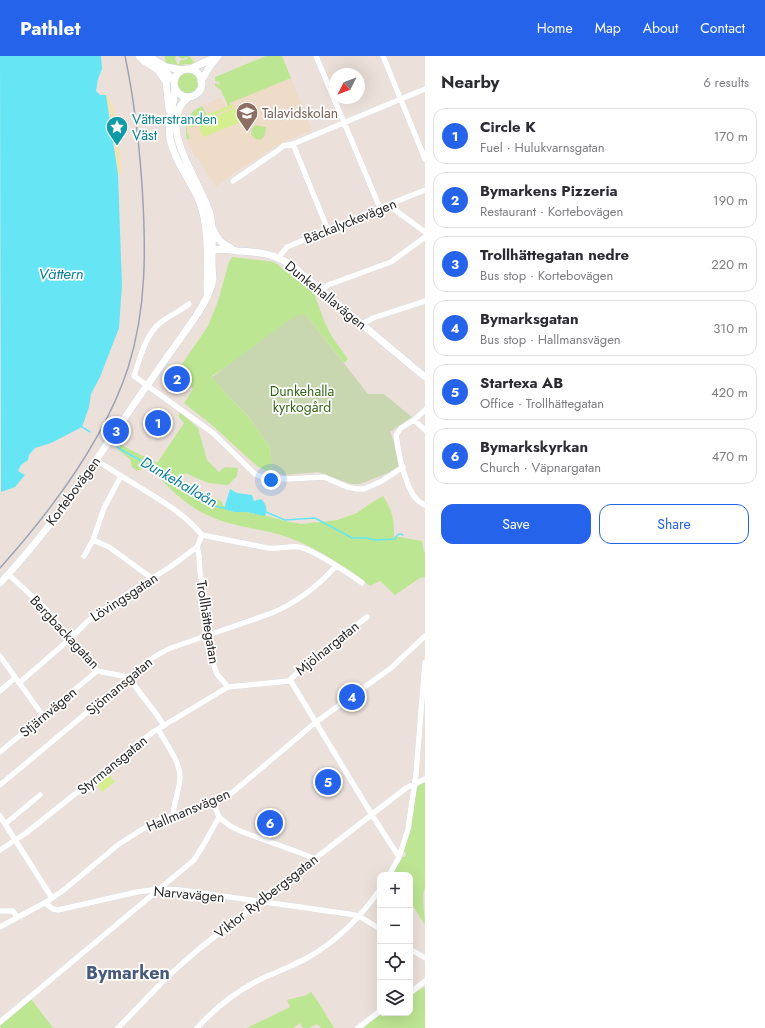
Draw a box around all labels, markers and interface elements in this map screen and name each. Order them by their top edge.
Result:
text: Pathlet [20,15,80,42]
text: Home [537,18,573,38]
text: Map [595,18,621,38]
text: About [643,18,678,38]
text: Contact [700,18,745,38]
north arrow [329,68,365,104]
text: Nearby [441,70,499,94]
text: 6 results [703,73,749,92]
school or university icon: Talavidskolan [234,100,260,133]
place label: Talavidskolan [262,103,338,123]
place label: Vätterstranden Väst [132,109,217,145]
place icon: Vätterstranden Väst [104,114,130,147]
text: Circle K [480,116,536,138]
text: 1 [452,127,458,146]
text: 170 m [713,127,748,146]
text: Fuel · Hulukvarnsgatan [480,138,605,157]
text: Bymarkens Pizzeria [480,180,618,202]
text: 2 [451,191,459,210]
text: 190 m [713,191,748,210]
street label: Bäckalyckevägen [301,193,399,249]
text: Restaurant · Kortebovägen [480,202,623,221]
text: Trollhättegatan nedre [480,244,629,266]
text: 3 [451,255,459,274]
text: 220 m [711,255,748,274]
street label: Dunkehallavägen [281,256,371,334]
water label: Vättern [38,263,84,285]
text: Bus stop · Kortebovägen [480,266,613,285]
text: Bymarksgatan [480,308,579,330]
text: 4 [450,319,460,338]
text: 310 m [713,319,748,338]
text: Bus stop · Hallmansvägen [480,330,621,349]
pin: 2 [164,364,190,394]
text: Startexa AB [480,372,563,394]
park label: Dunkehalla kyrkogård [270,381,334,417]
text: 5 [451,383,459,402]
text: 420 m [711,383,748,402]
text: Office · Trollhättegatan [480,394,604,413]
pin: 1 [145,408,171,438]
pin: 3 [103,416,129,446]
text: Bymarkskyrkan [480,436,588,458]
text: 6 [451,447,459,466]
text: 470 m [712,447,748,466]
water label: Dunkehallaån [136,451,222,513]
street label: Kortebovägen [41,452,105,530]
text: Church · Väpnargatan [480,458,601,477]
your location [261,470,281,490]
button: Save [441,504,591,544]
button: Share [599,504,749,544]
street label: Lövingsgatan [86,568,162,626]
street label: Trollhättegatan [192,579,224,665]
street label: Bergbackagatan [26,591,104,673]
street label: Mjölnargatan [291,616,363,680]
street label: Sjömansgatan [81,652,157,720]
street label: Stjärnvägen [15,682,81,742]
pin: 4 [339,682,365,712]
street label: Styrmansgatan [73,731,151,799]
pin: 5 [315,767,341,797]
street label: Hallmansvägen [143,783,233,837]
pin: 6 [257,808,283,838]
street label: Viktor Rydbergsgatan [210,849,322,943]
map controls [377,872,413,1016]
button: + [377,872,413,908]
street label: Narvavägen [153,881,225,907]
button: − [377,908,413,944]
button: locate [377,944,413,980]
district label: Bymarken [86,960,170,986]
button: layers [377,980,413,1016]

